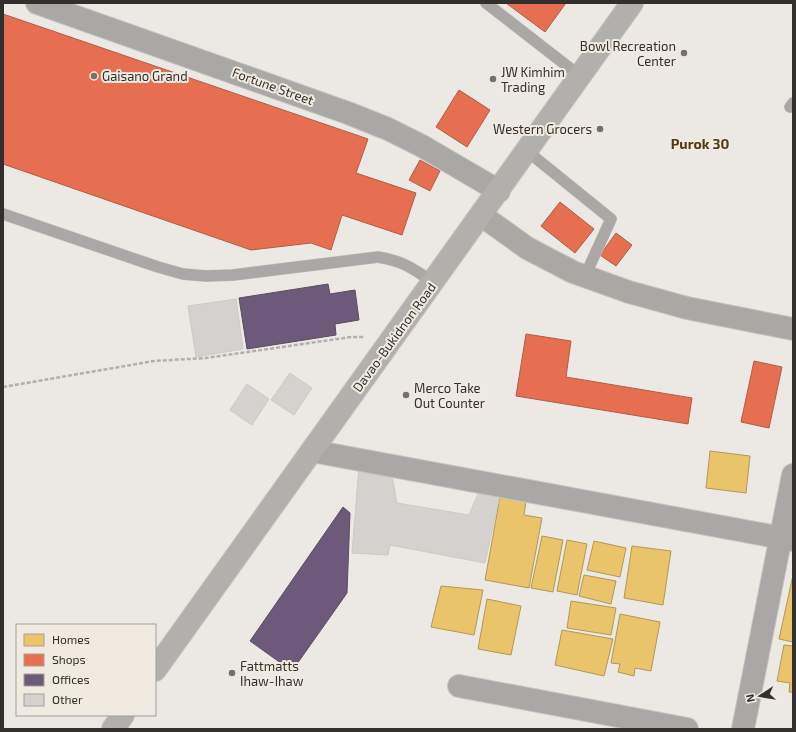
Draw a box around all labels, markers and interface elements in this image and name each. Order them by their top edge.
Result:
place label: Bowl Recreation Center [580,38,676,69]
marker: Bowl Recreation Center [679,48,689,58]
street label: Fortune Street [230,64,316,108]
place label: JW Kimhim Trading [501,64,565,95]
place label: Gaisano Grand [102,68,188,84]
marker: Gaisano Grand [89,71,99,81]
marker: JW Kimhim Trading [488,74,498,84]
place label: Western Grocers [493,121,592,137]
marker: Western Grocers [595,124,605,134]
district label: Purok 30 [671,135,729,152]
street label: Davao-Bukidnon Road [349,279,439,395]
place label: Merco Take Out Counter [414,380,485,411]
marker: Merco Take Out Counter [401,390,411,400]
legend [16,624,156,716]
text: Homes [52,632,90,646]
text: Shops [52,652,86,666]
place label: Fattmatts Ihaw-Ihaw [240,658,304,689]
marker: Fattmatts Ihaw-Ihaw [227,668,237,678]
text: Offices [52,672,89,686]
north arrow [740,676,780,716]
text: Other [52,692,83,706]
text: N [743,693,757,703]

